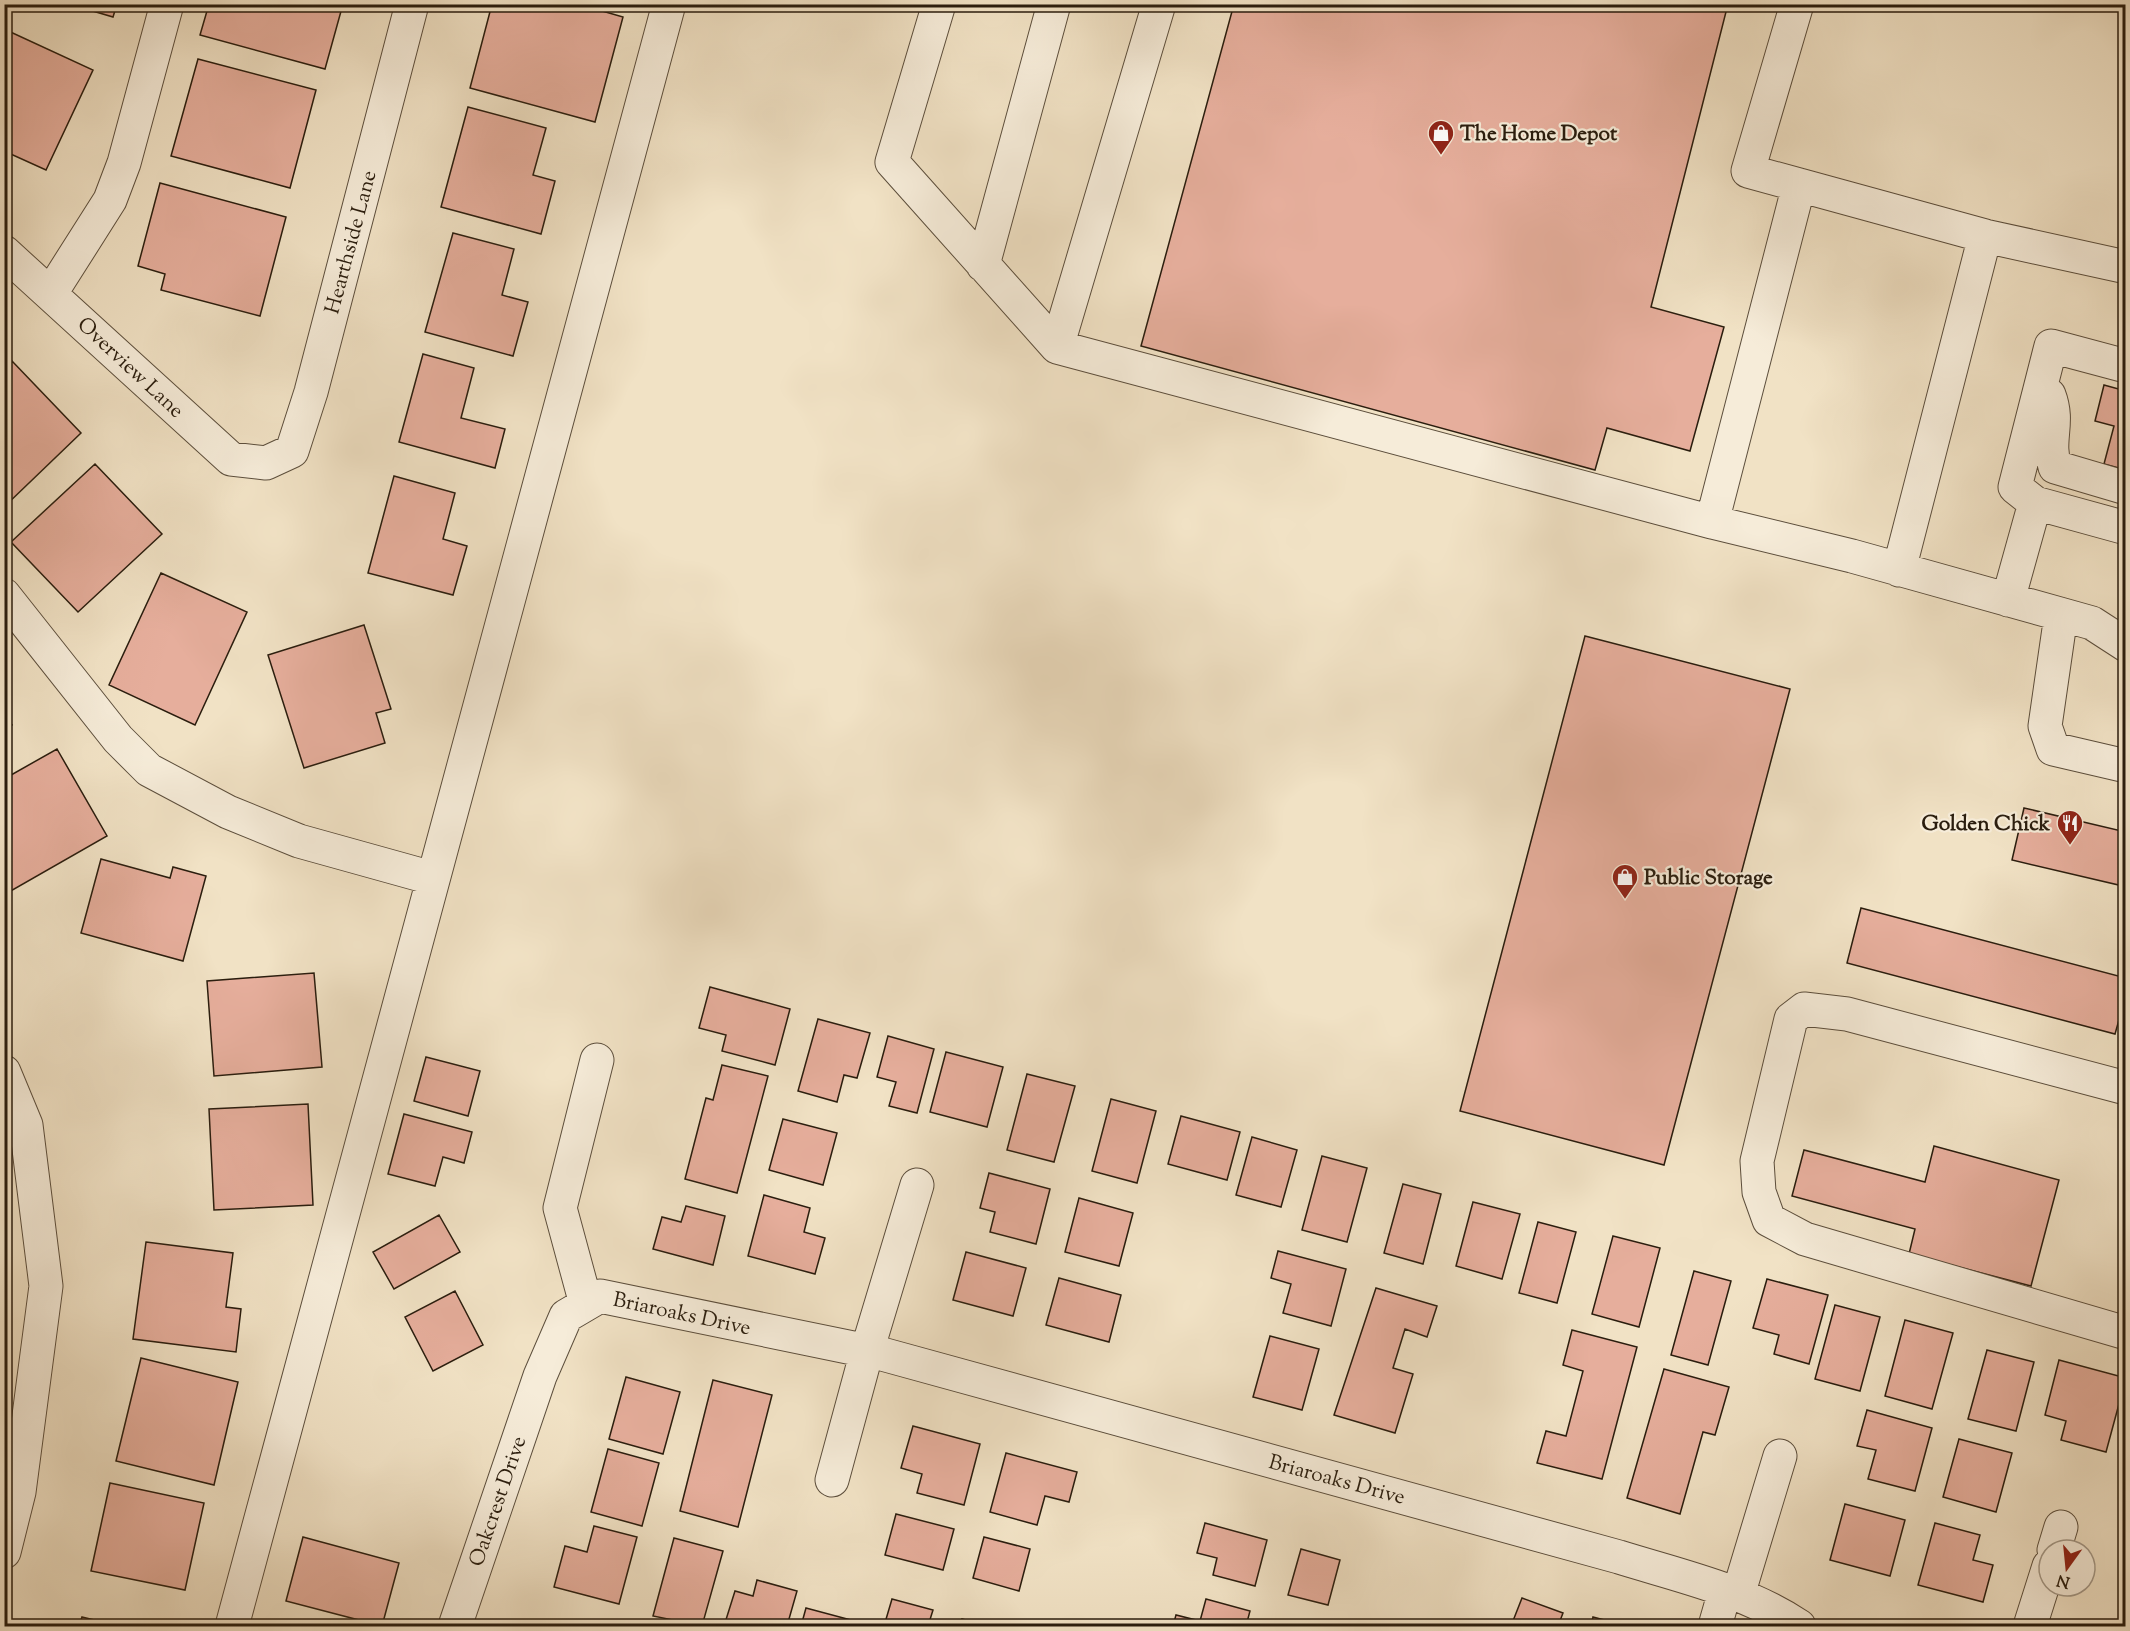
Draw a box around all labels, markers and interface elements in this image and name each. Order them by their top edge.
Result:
shop icon: The Home Depot [1426,118,1456,156]
place label: The Home Depot [1460,120,1618,150]
street label: Hearthside Lane [318,167,386,318]
street label: Overview Lane [69,311,190,426]
restaurant icon: Golden Chick [2055,808,2085,846]
place label: Golden Chick [1922,810,2051,840]
shop icon: Public Storage [1610,862,1640,900]
place label: Public Storage [1644,864,1773,894]
street label: Briaroaks Drive [610,1286,753,1344]
street label: Oakcrest Drive [463,1432,535,1571]
street label: Briaroaks Drive [1265,1448,1408,1514]
north arrow [2037,1538,2097,1598]
text: N [2054,1567,2073,1593]

